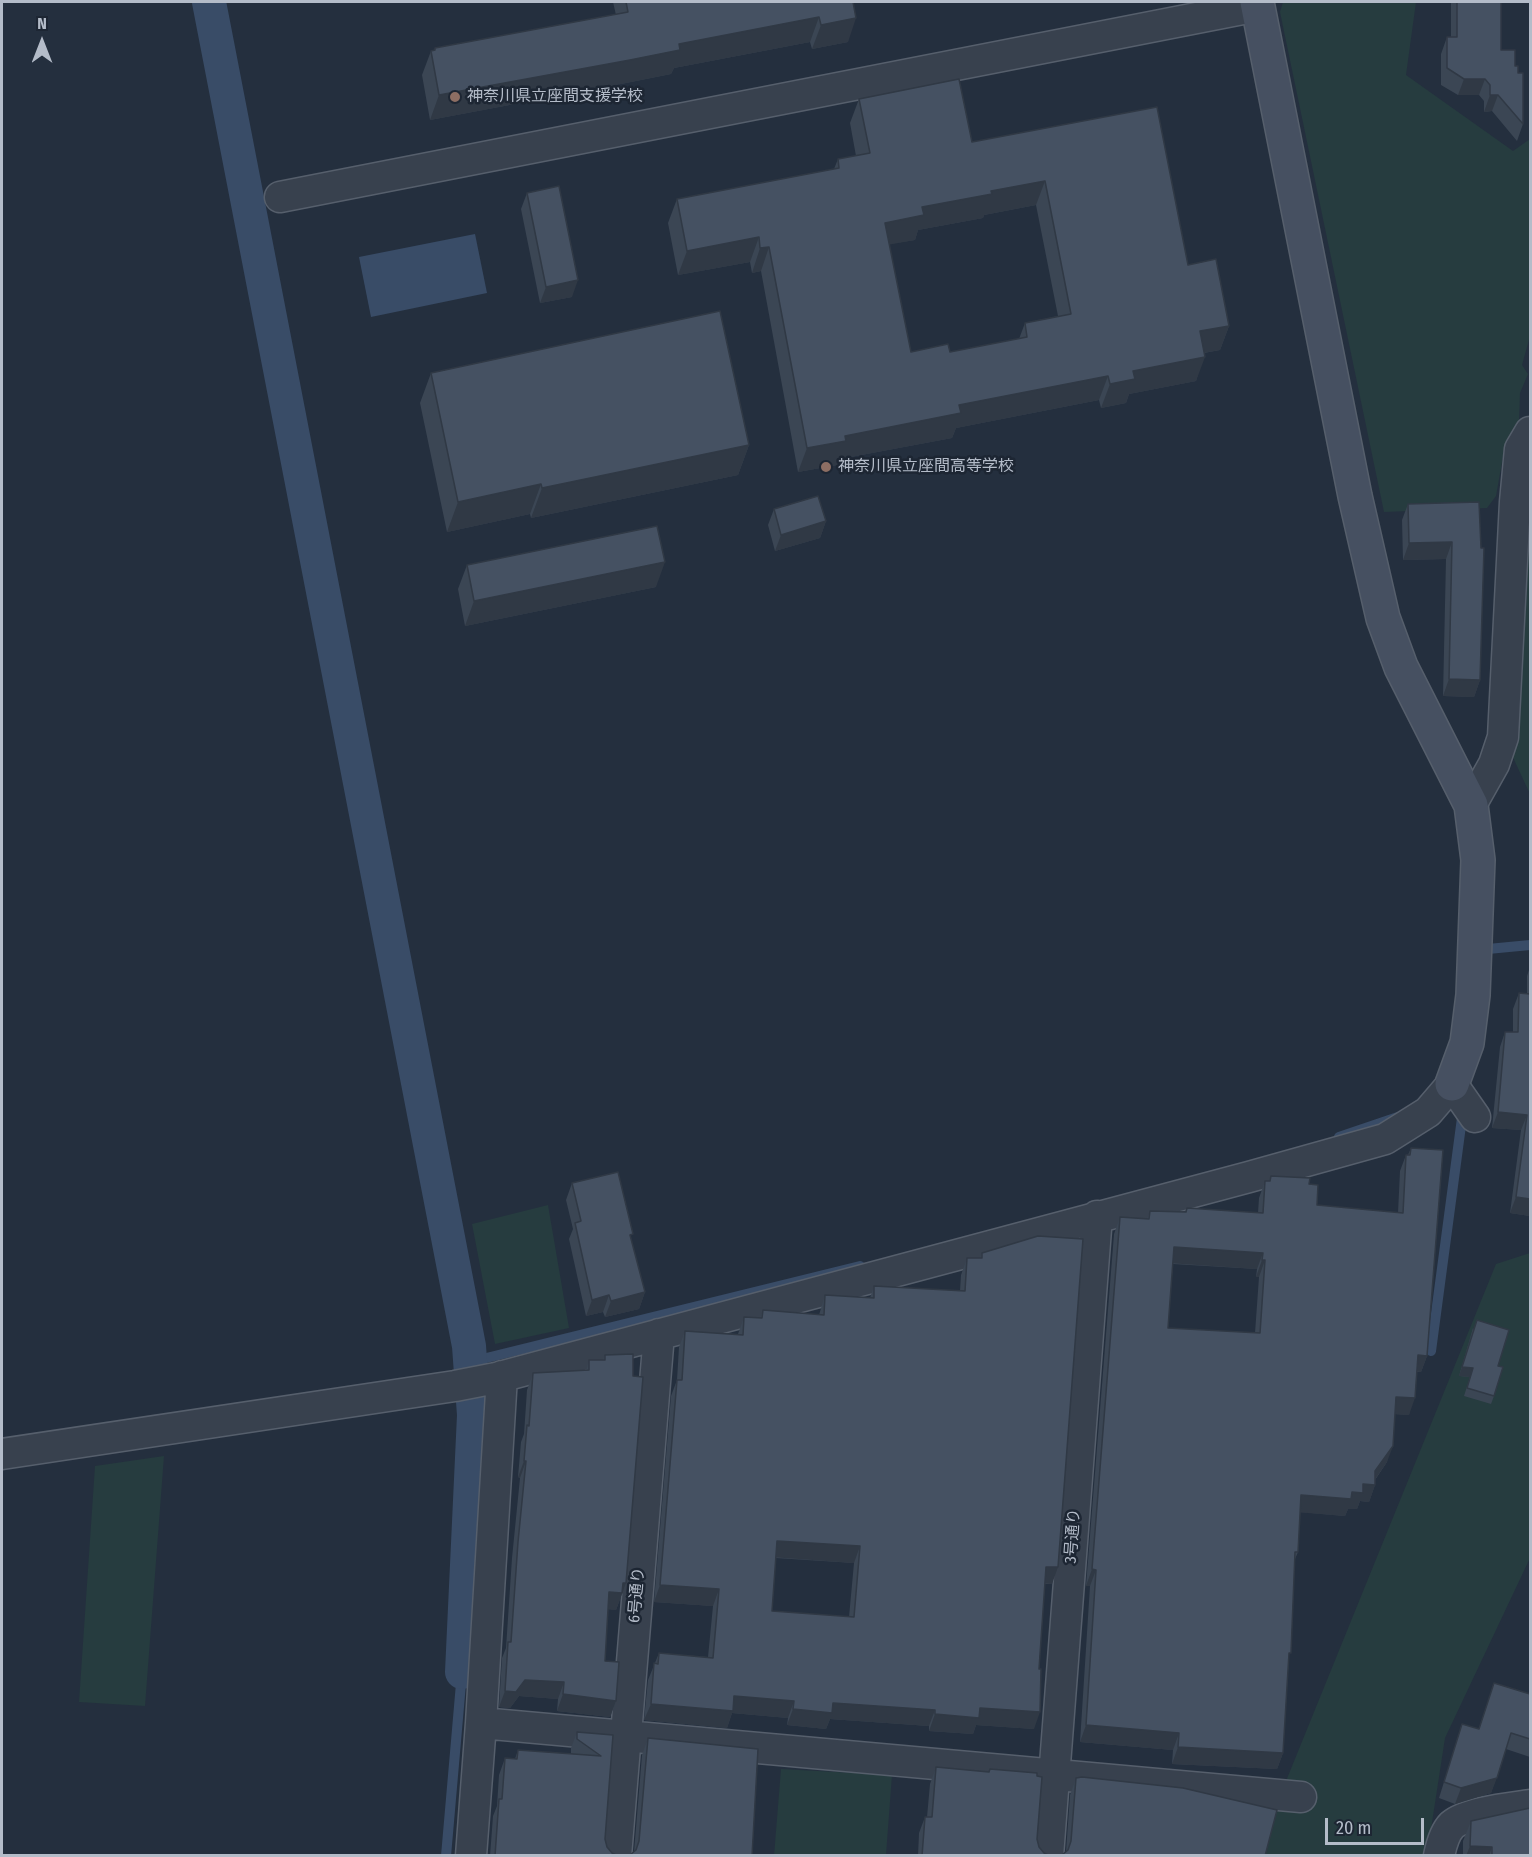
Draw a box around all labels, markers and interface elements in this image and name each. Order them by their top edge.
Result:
north arrow [12,12,72,72]
text: N [37,14,47,33]
place label: 神奈川県立座間支援学校 [467,87,643,107]
marker: 神奈川県立座間支援学校 [448,90,462,104]
place label: 神奈川県立座間高等学校 [838,457,1014,477]
marker: 神奈川県立座間高等学校 [819,460,833,474]
street label: 3号通り [1061,1508,1085,1564]
street label: 6号通り [625,1566,649,1624]
scale bar [1328,1806,1427,1844]
text: 20 m [1336,1817,1371,1839]

